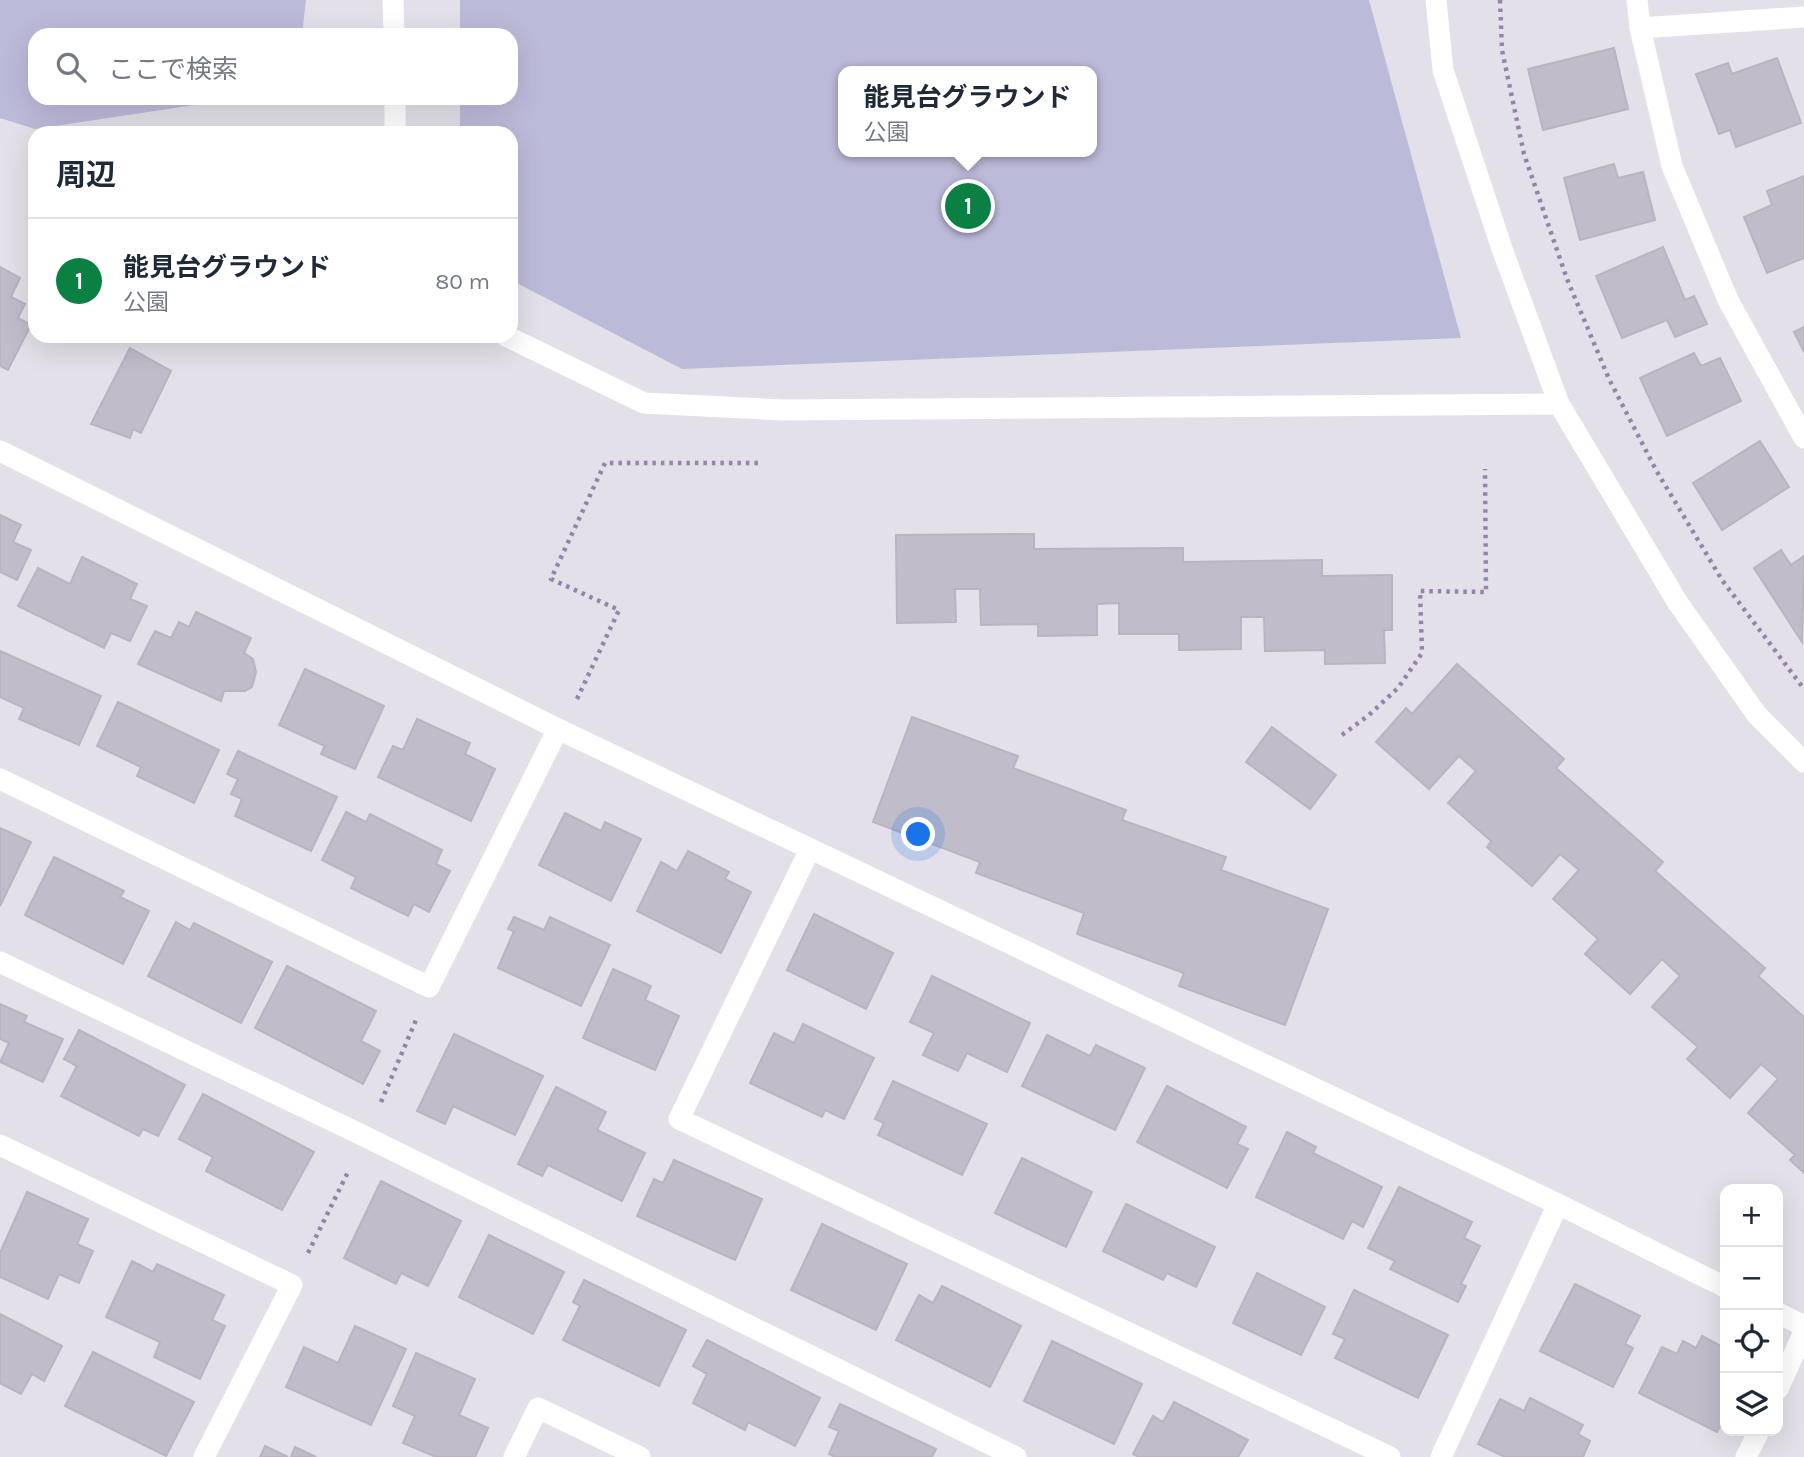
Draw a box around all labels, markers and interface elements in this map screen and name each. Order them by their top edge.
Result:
search box [28,28,518,105]
icon: search [52,48,90,86]
text: ここで検索 [108,54,238,85]
popup [838,66,1097,157]
text: 能見台グラウンド [863,82,1072,113]
text: 公園 [863,119,909,146]
text: 周辺 [56,157,116,193]
pin: 1 [945,180,991,232]
text: 能見台グラウンド [123,252,331,283]
text: 1 [75,268,83,295]
text: 80 m [435,268,490,295]
text: 公園 [123,289,169,316]
your location [901,817,935,851]
map controls [1720,1184,1783,1436]
button: + [1720,1184,1783,1247]
button: − [1720,1247,1783,1310]
button: locate [1720,1310,1783,1373]
button: layers [1720,1373,1783,1436]

